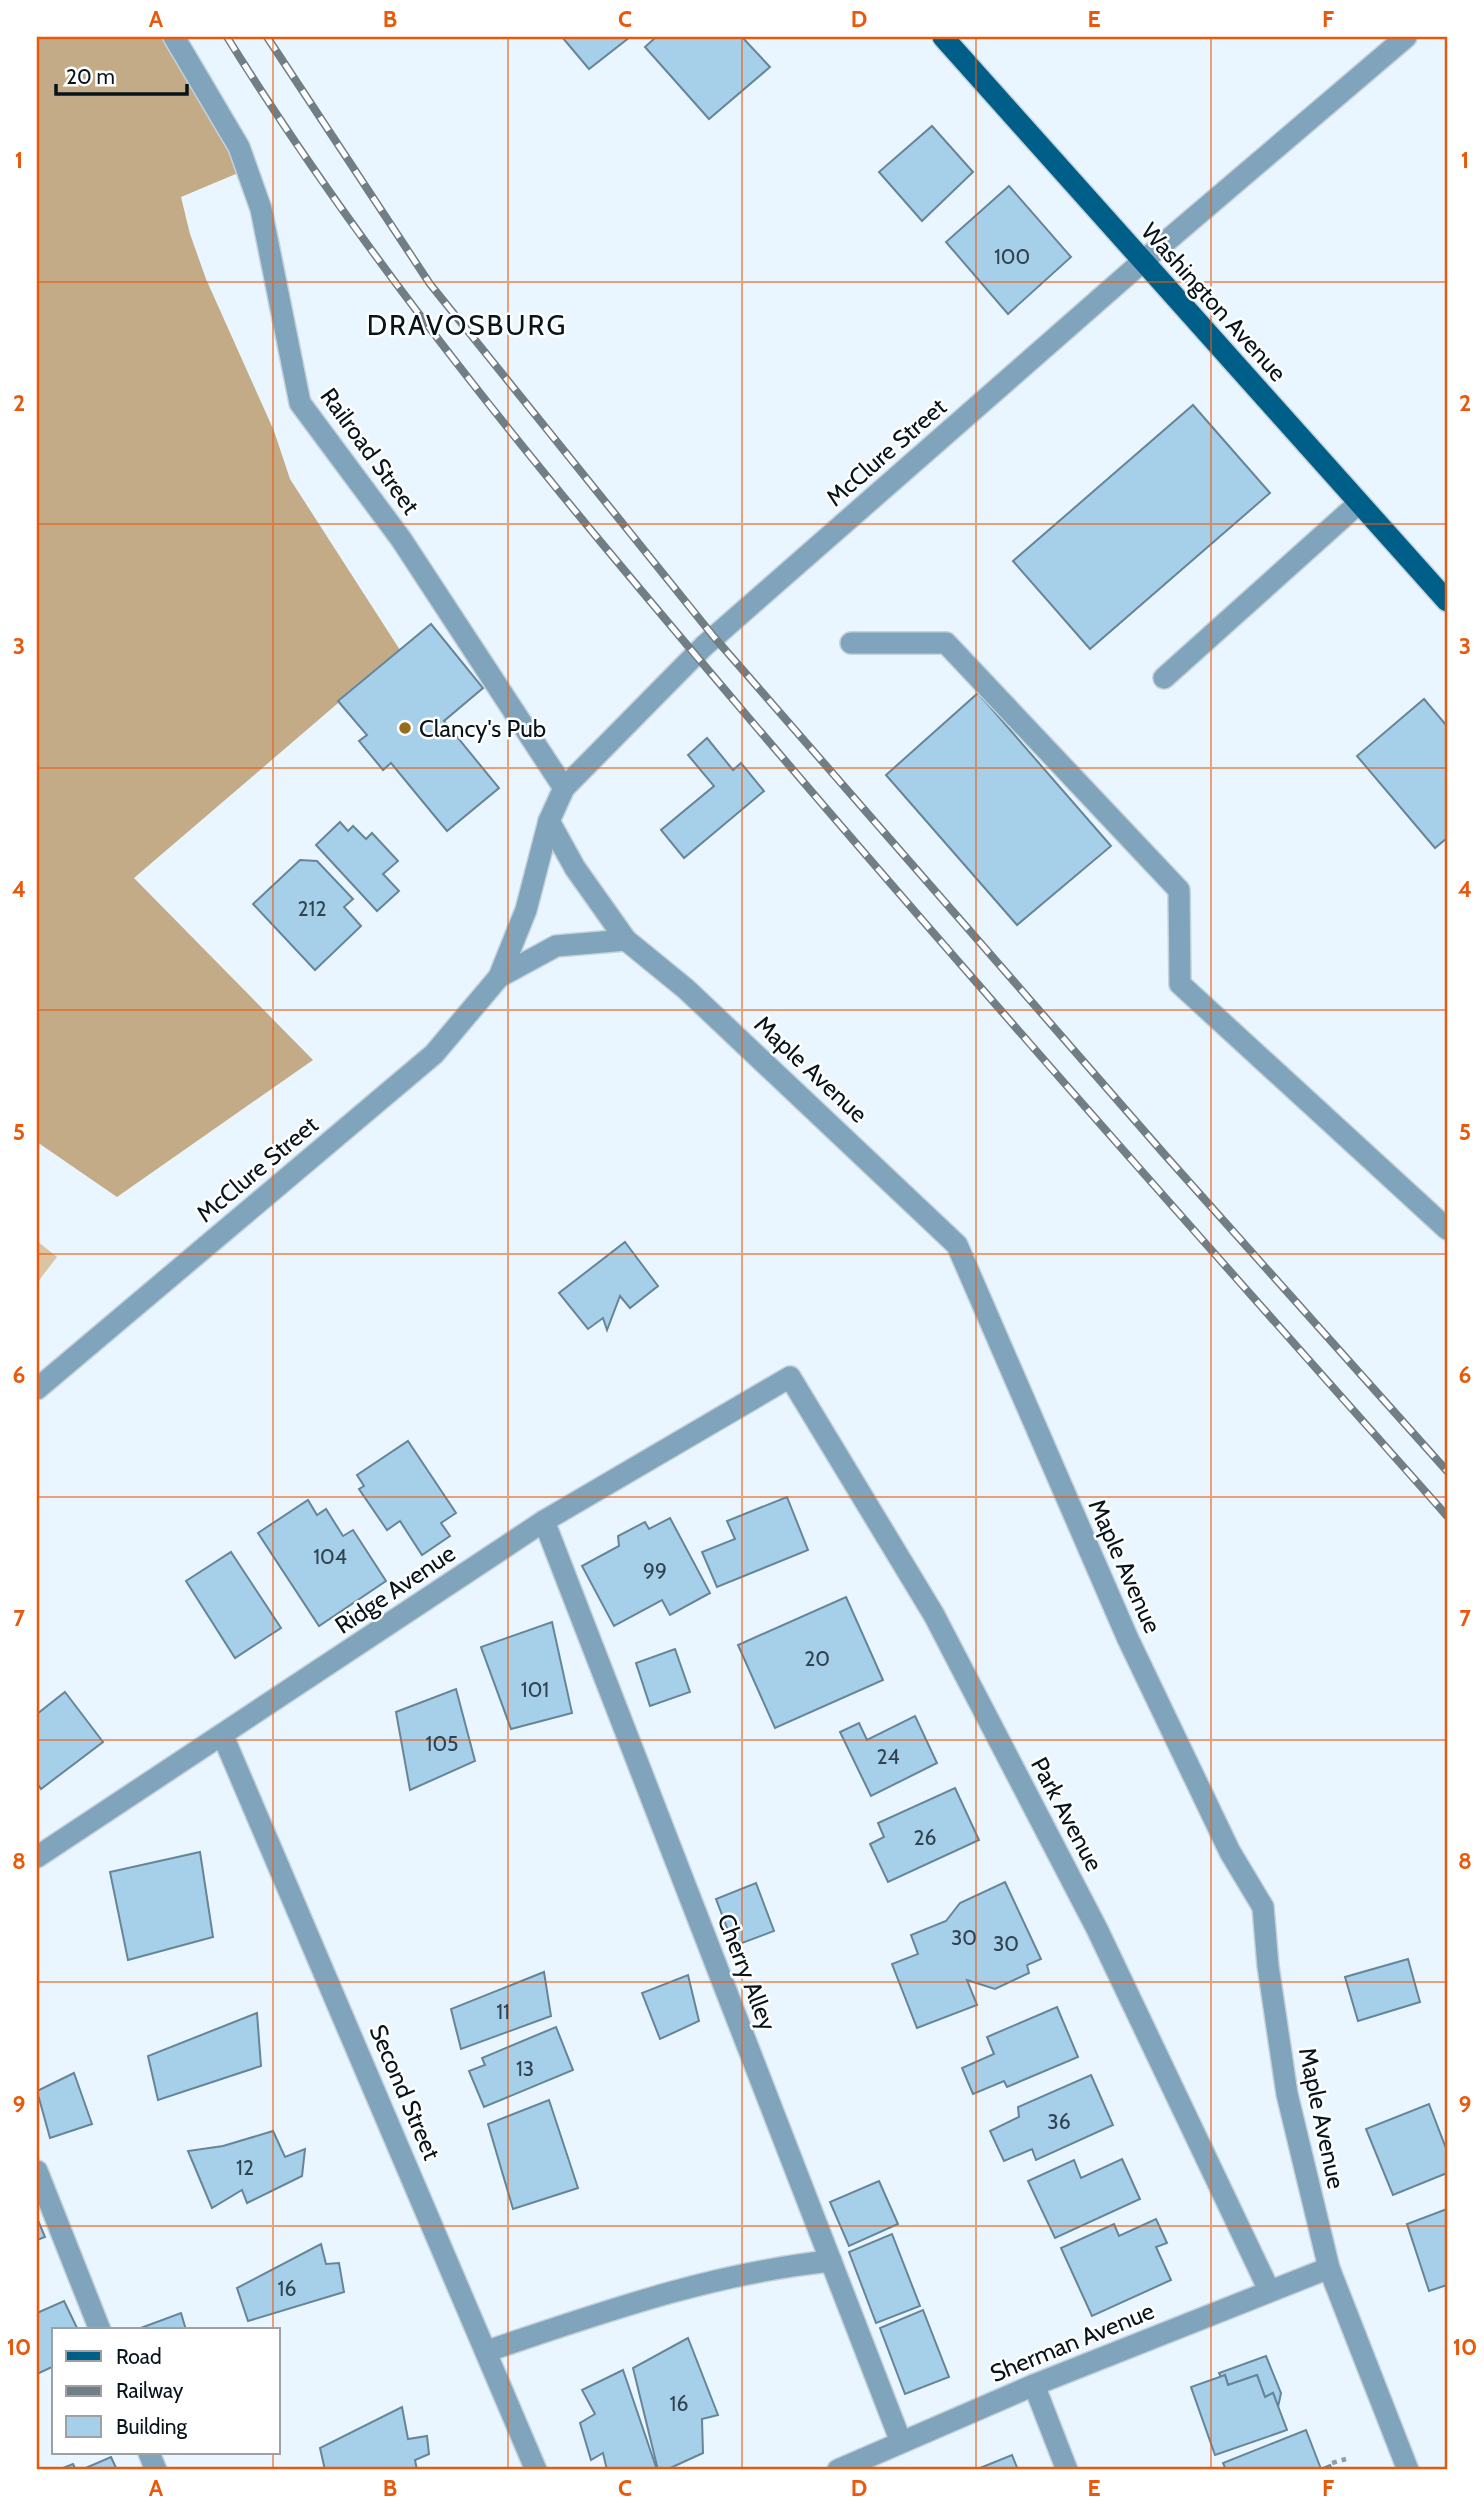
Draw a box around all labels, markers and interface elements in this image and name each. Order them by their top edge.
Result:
text: A [149,5,164,33]
text: B [383,5,397,33]
text: C [618,5,632,33]
text: D [851,5,867,33]
text: E [1087,5,1101,33]
text: F [1322,5,1334,33]
scale bar [56,52,187,96]
text: 20 m [66,64,115,89]
text: 1 [15,146,23,174]
text: 1 [1461,146,1469,174]
street label: Washington Avenue [1135,217,1293,387]
house number: 100 [994,244,1030,269]
district label: DRAVOSBURG [367,308,567,342]
street label: Railroad Street [314,382,426,520]
text: 2 [13,389,25,417]
text: 2 [1459,389,1471,417]
street label: McClure Street [820,392,952,512]
text: 3 [13,632,25,660]
text: 3 [1459,632,1471,660]
place label: Clancy's Pub [419,714,546,743]
marker: Clancy's Pub [397,720,413,736]
text: 4 [12,875,26,903]
text: 4 [1458,875,1472,903]
house number: 212 [298,896,326,921]
street label: Maple Avenue [749,1009,873,1129]
street label: McClure Street [190,1110,324,1228]
text: 5 [13,1118,25,1146]
text: 5 [1459,1118,1471,1146]
text: 6 [13,1361,25,1389]
text: 6 [1459,1361,1471,1389]
street label: Maple Avenue [1083,1495,1167,1637]
street label: Ridge Avenue [329,1538,461,1640]
house number: 104 [313,1544,347,1569]
house number: 99 [643,1558,667,1583]
text: 7 [13,1604,25,1632]
text: 7 [1459,1604,1471,1632]
house number: 20 [804,1646,830,1671]
house number: 101 [521,1677,549,1702]
house number: 105 [426,1731,458,1756]
house number: 24 [876,1744,900,1769]
street label: Park Avenue [1025,1752,1109,1876]
house number: 26 [914,1825,937,1850]
text: 8 [12,1847,26,1875]
text: 8 [1458,1847,1472,1875]
street label: Cherry Alley [711,1909,783,2035]
house number: 30 [951,1925,977,1950]
house number: 30 [993,1931,1019,1956]
house number: 11 [496,1999,510,2024]
street label: Second Street [364,2020,446,2164]
street label: Maple Avenue [1293,2045,1351,2191]
house number: 13 [516,2056,534,2081]
text: 9 [13,2090,25,2118]
text: 9 [1459,2090,1471,2118]
house number: 36 [1047,2109,1071,2134]
house number: 12 [236,2155,254,2180]
house number: 16 [278,2276,296,2301]
street label: Sherman Avenue [986,2296,1158,2388]
legend [52,2328,280,2454]
text: 10 [7,2333,31,2361]
text: 10 [1453,2333,1477,2361]
text: Road [116,2344,162,2369]
text: Railway [116,2378,184,2403]
house number: 16 [670,2391,688,2416]
text: Building [116,2414,188,2439]
text: A [149,2474,164,2502]
text: B [383,2474,397,2502]
text: C [618,2474,632,2502]
text: D [851,2474,867,2502]
text: E [1087,2474,1101,2502]
text: F [1322,2474,1334,2502]

